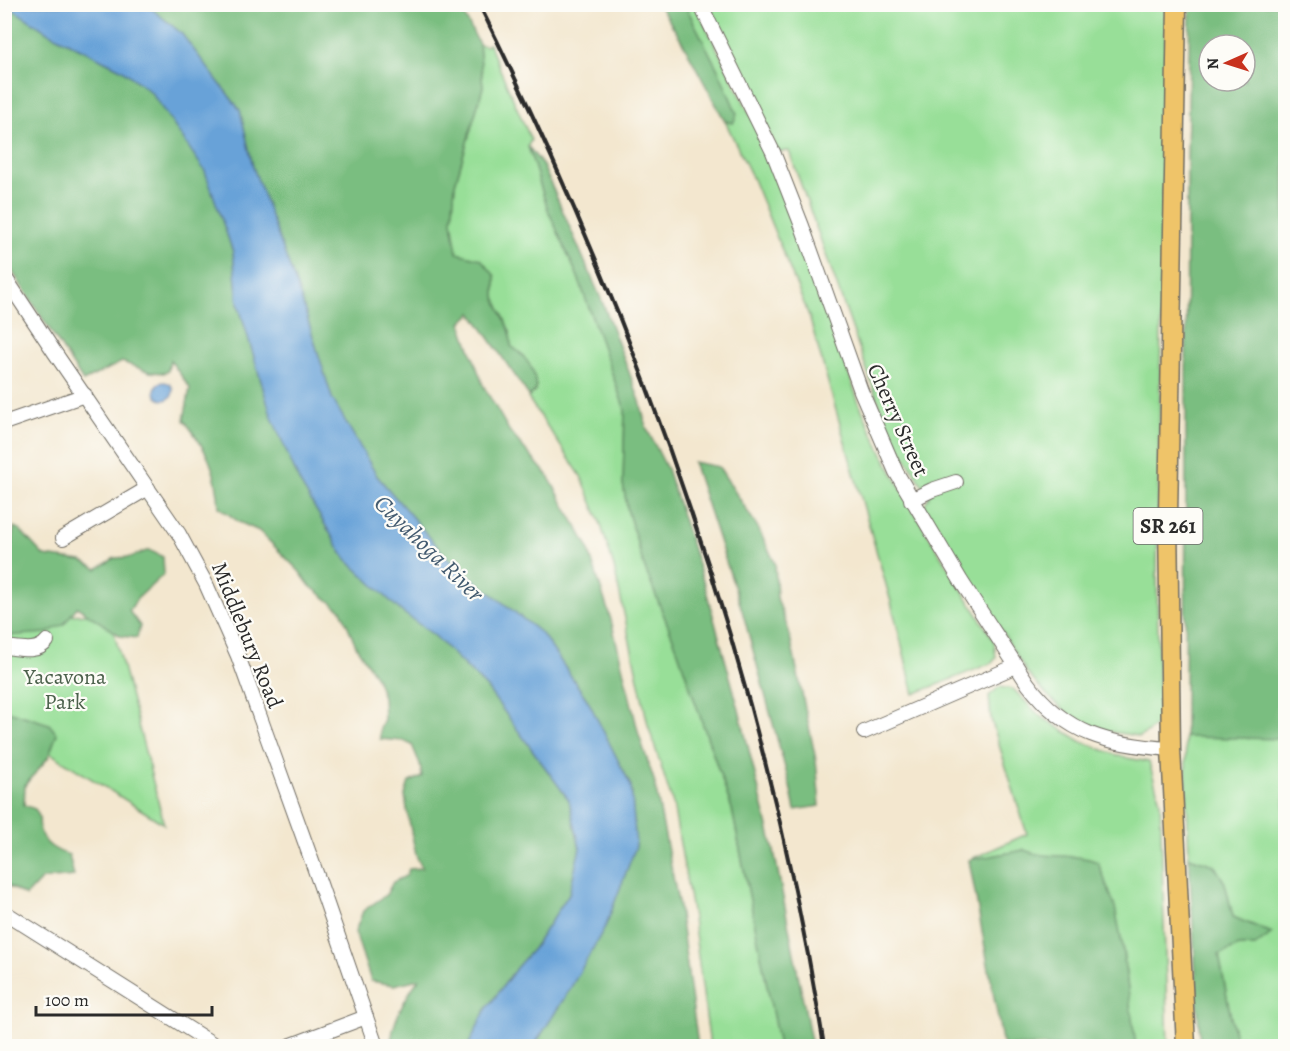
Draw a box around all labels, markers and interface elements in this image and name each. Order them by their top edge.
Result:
north arrow [1197,33,1257,93]
text: N [1202,57,1224,70]
street label: Cherry Street [860,359,936,481]
water label: Cuyahoga River [367,488,491,609]
road number: SR 261 [1134,508,1202,544]
street label: Middlebury Road [204,557,290,713]
park label: Yacavona Park [23,662,107,717]
scale bar [36,979,212,1017]
text: 100 m [45,988,89,1012]

